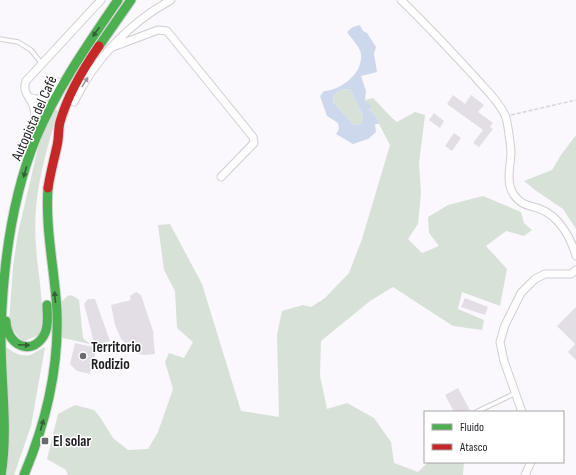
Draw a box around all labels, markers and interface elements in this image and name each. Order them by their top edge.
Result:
one-way arrow [92,27,100,37]
street label: Autopista del Café [7,73,62,164]
one-way arrow [81,77,89,87]
one-way arrow [22,167,28,179]
one-way arrow [52,291,59,303]
place label: Territorio Rodizio [91,338,141,374]
one-way arrow [18,342,31,348]
marker: Territorio Rodizio [78,351,88,361]
legend [424,411,564,463]
one-way arrow [39,419,45,431]
text: Fluido [460,420,484,435]
place label: El solar [53,432,91,451]
marker: El solar [40,436,50,446]
text: Atasco [459,440,487,455]

